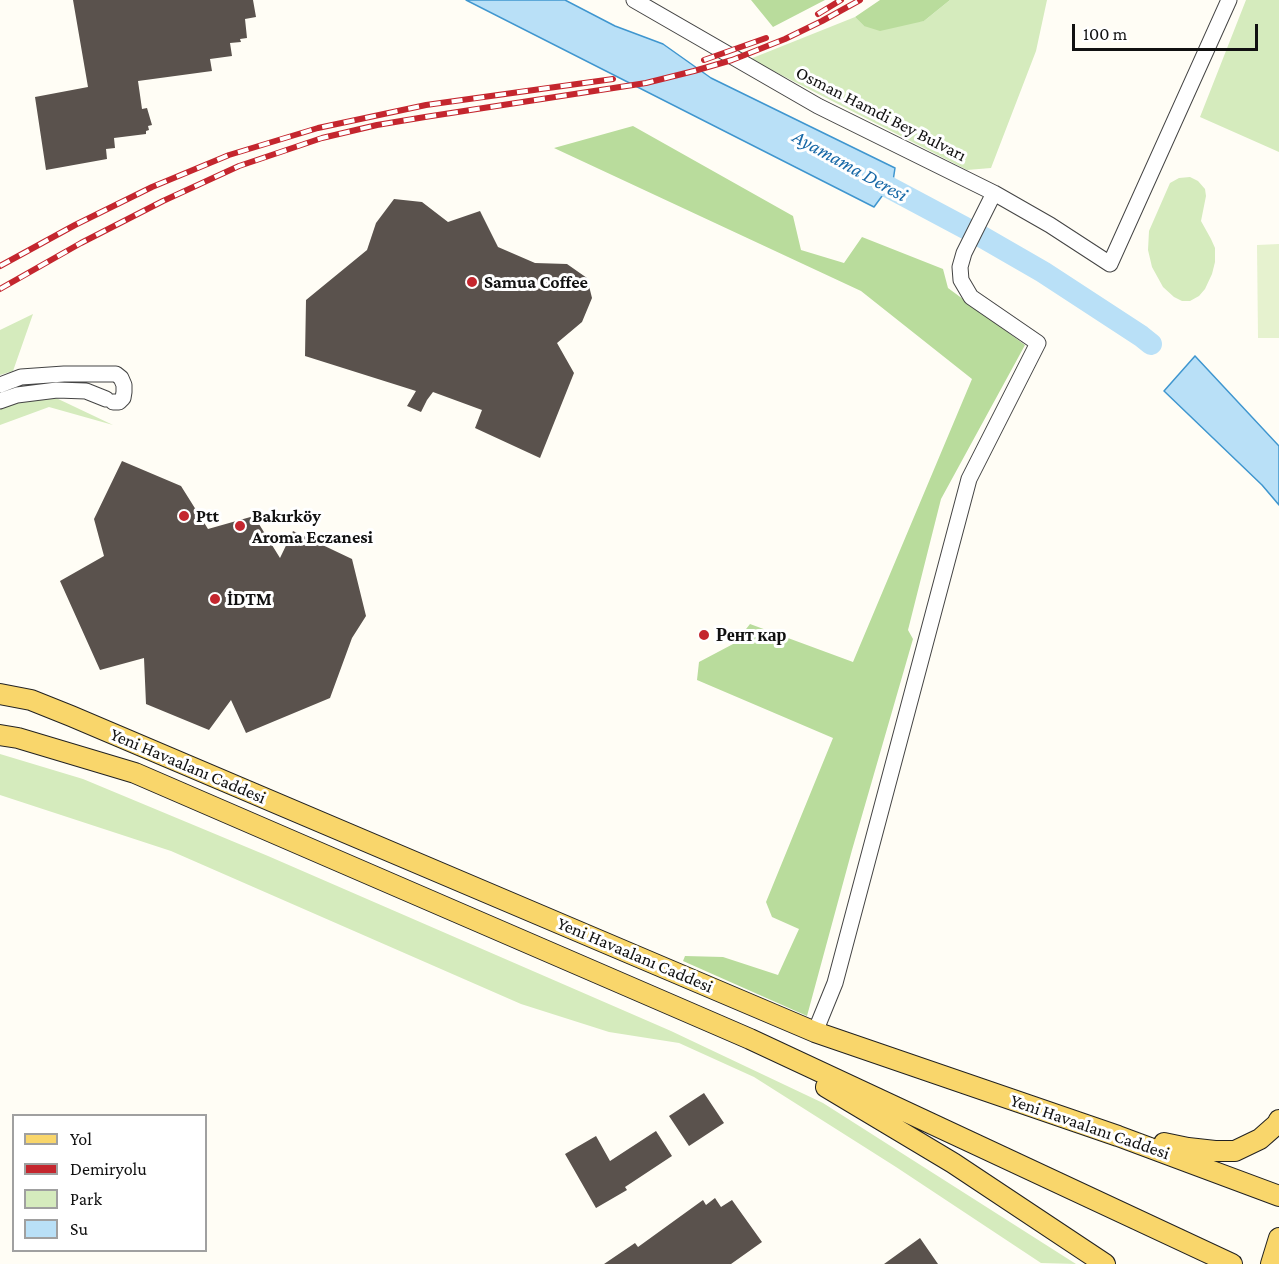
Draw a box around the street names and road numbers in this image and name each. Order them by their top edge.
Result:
street label: Osman Hamdi Bey Bulvarı [792,62,970,166]
street label: Yeni Havaalanı Caddesi [107,723,269,809]
street label: Yeni Havaalanı Caddesi [554,912,716,998]
street label: Yeni Havaalanı Caddesi [1007,1090,1173,1164]

